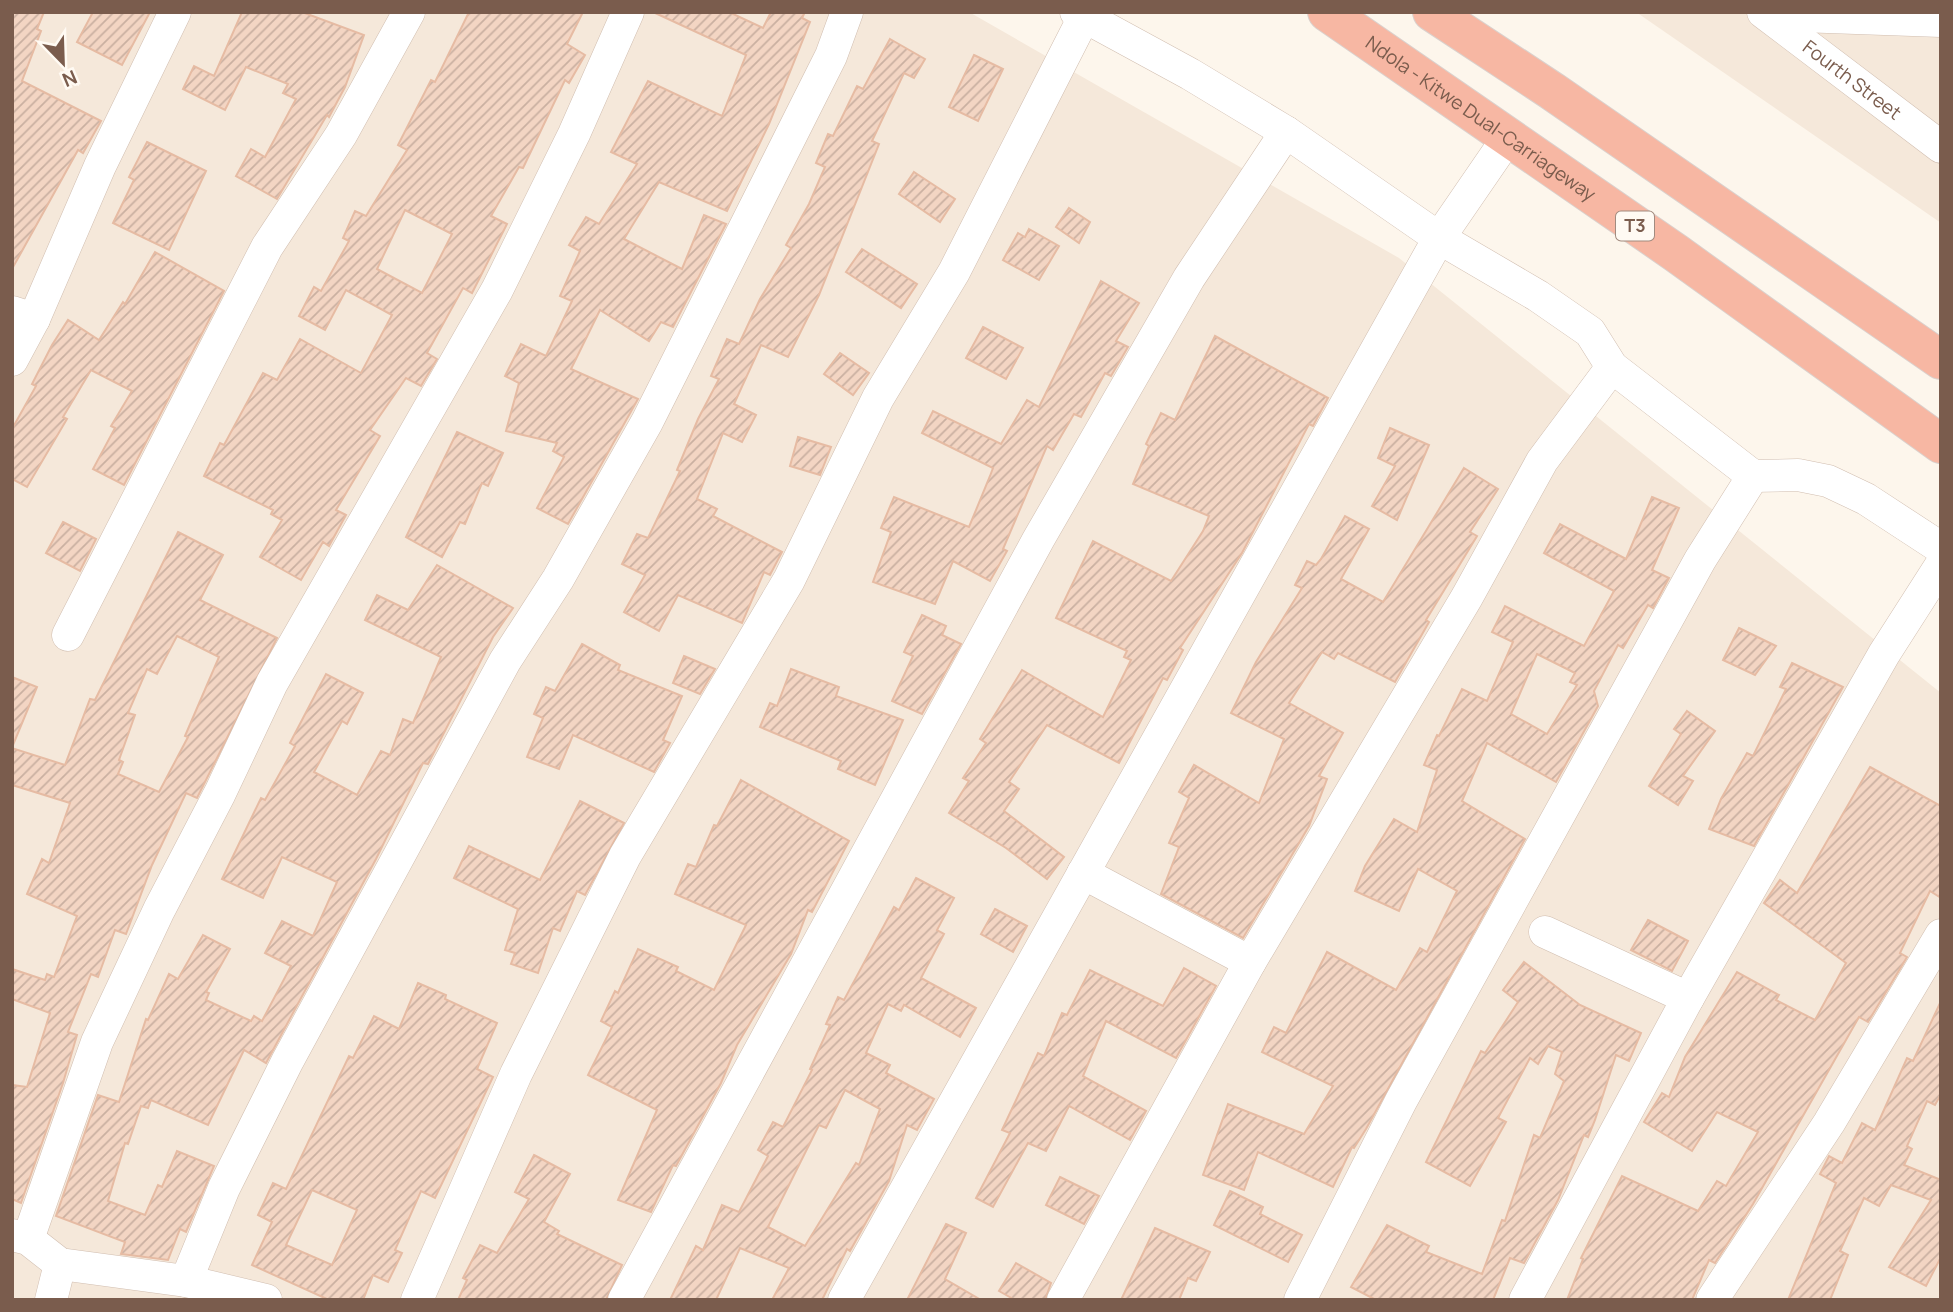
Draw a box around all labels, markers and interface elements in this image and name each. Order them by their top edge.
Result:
north arrow [28,28,98,98]
street label: Ndola - Kitwe Dual-Carriageway [1361,30,1601,207]
street label: Fourth Street [1798,34,1907,125]
text: N [58,64,81,93]
road number: T3 [1616,211,1654,240]

